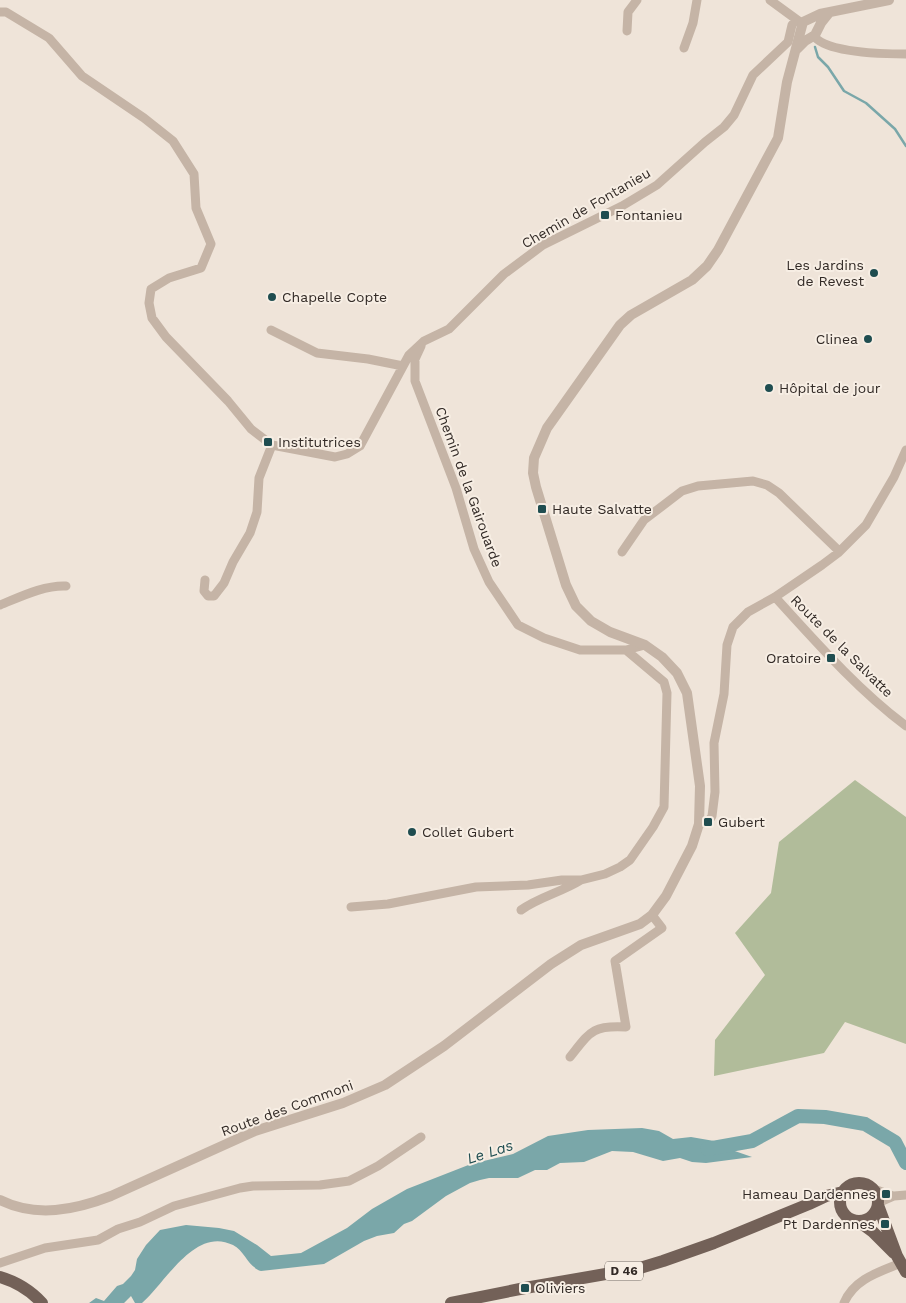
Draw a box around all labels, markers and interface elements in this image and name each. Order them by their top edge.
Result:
street label: Chemin de Fontanieu [519,164,653,252]
place label: Fontanieu [615,207,683,223]
marker: Fontanieu [599,209,611,221]
place label: Les Jardins de Revest [786,257,864,289]
marker: Les Jardins de Revest [868,267,880,279]
place label: Chapelle Copte [282,289,387,305]
marker: Chapelle Copte [266,291,278,303]
place label: Clinea [816,331,858,347]
marker: Clinea [862,333,874,345]
place label: Hôpital de jour [779,380,881,396]
marker: Hôpital de jour [763,382,775,394]
street label: Chemin de la Gairouarde [432,405,506,569]
place label: Institutrices [278,434,361,450]
marker: Institutrices [262,436,274,448]
place label: Haute Salvatte [552,501,652,517]
marker: Haute Salvatte [536,503,548,515]
street label: Route de la Salvatte [788,592,896,700]
place label: Oratoire [766,650,821,666]
marker: Oratoire [825,652,837,664]
place label: Gubert [718,814,765,830]
marker: Gubert [702,816,714,828]
place label: Collet Gubert [422,824,514,840]
marker: Collet Gubert [406,826,418,838]
street label: Route des Commoni [219,1077,355,1139]
water label: Le Las [465,1136,516,1168]
place label: Hameau Dardennes [742,1186,876,1202]
marker: Hameau Dardennes [880,1188,892,1200]
place label: Pt Dardennes [783,1216,875,1232]
marker: Pt Dardennes [879,1218,891,1230]
road number: D 46 [605,1262,643,1280]
place label: Oliviers [535,1280,585,1296]
marker: Oliviers [519,1282,531,1294]

